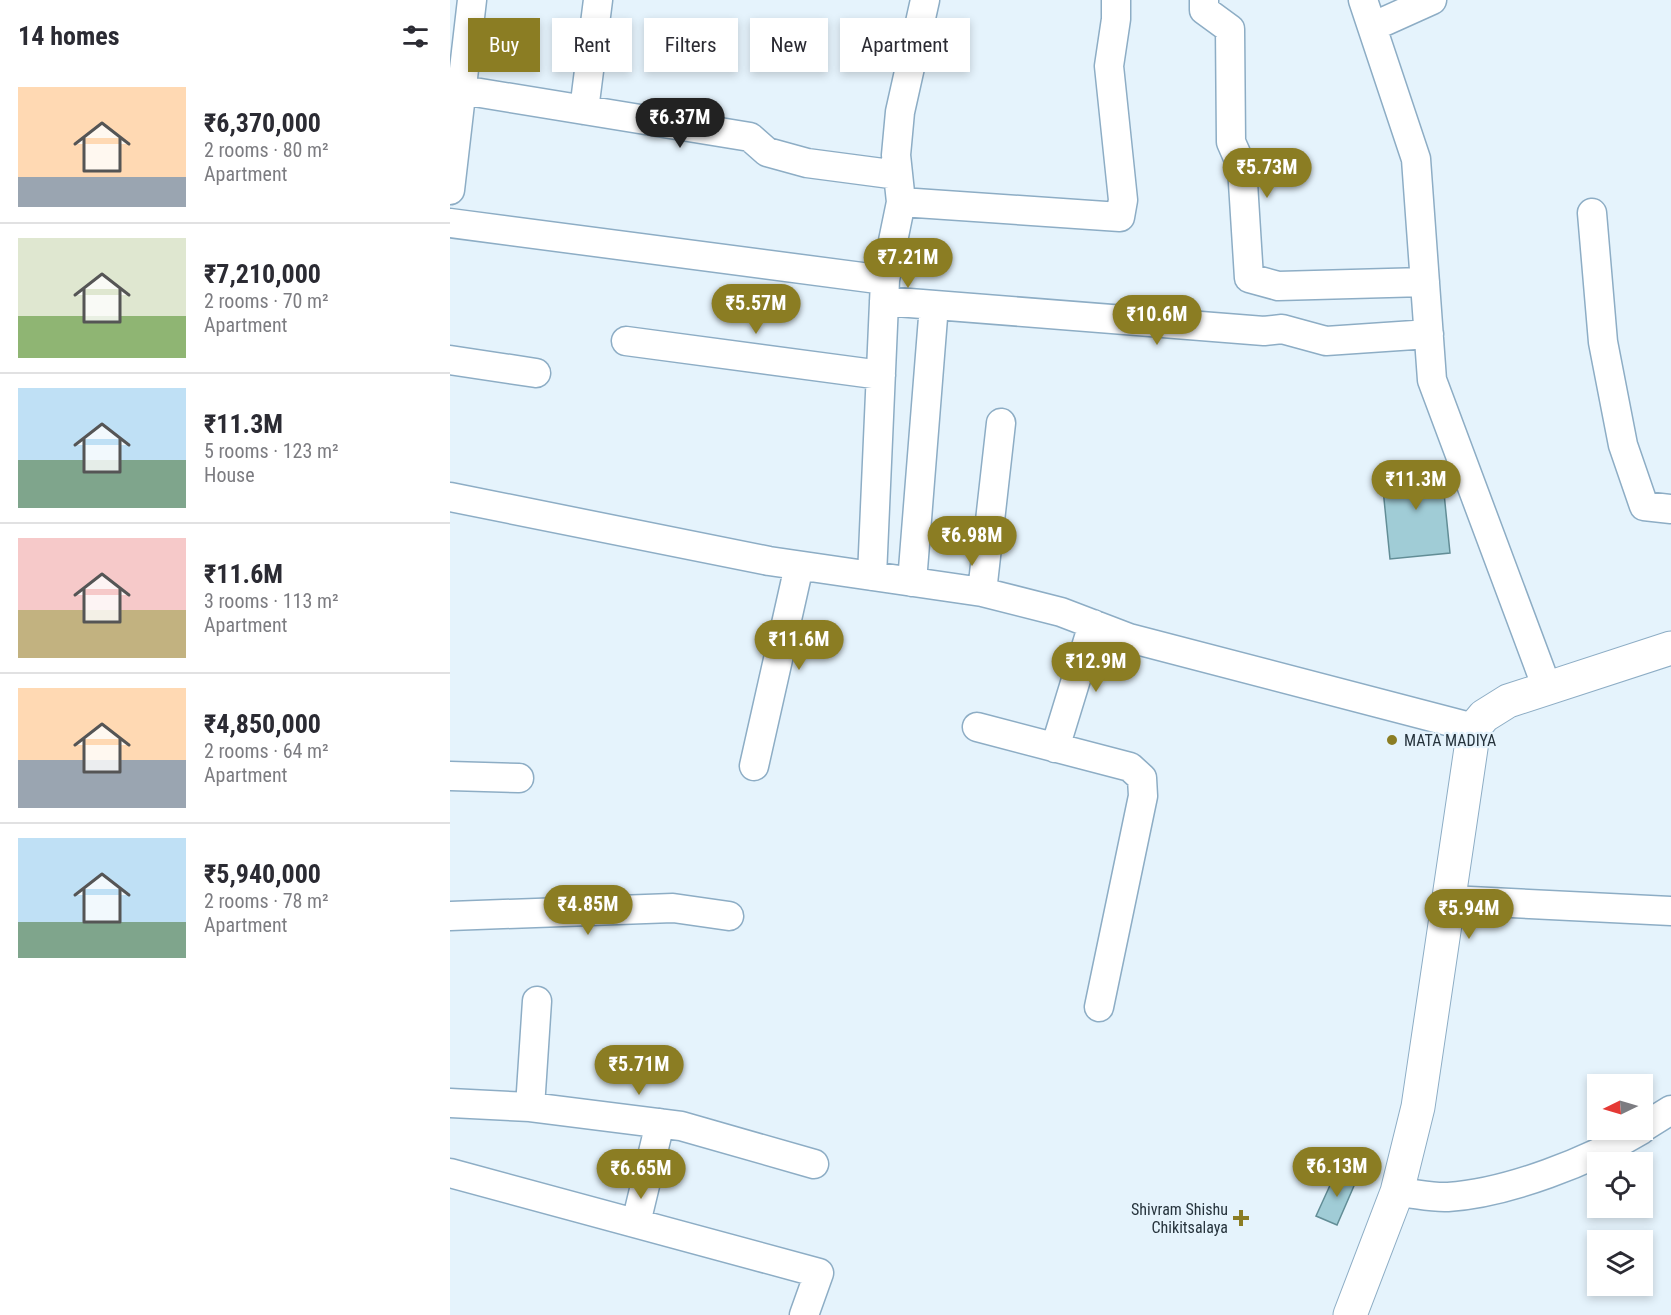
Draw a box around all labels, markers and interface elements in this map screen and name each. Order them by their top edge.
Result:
chip: Buy [468,18,540,72]
chip: Rent [552,18,632,72]
chip: Filters [644,18,738,72]
chip: New [750,18,828,72]
chip: Apartment [840,18,970,72]
icon: filters [399,20,432,53]
text: 14 homes [18,21,120,51]
pin: ₹6.37M [631,98,729,149]
text: ₹6.37M [650,105,710,129]
text: ₹6,370,000 [204,108,321,138]
icon: home [66,111,138,183]
text: 2 rooms · 80 m² [204,138,329,162]
pin: ₹5.73M [1218,148,1316,199]
text: ₹5.73M [1237,155,1297,179]
text: Apartment [204,162,288,186]
pin: ₹7.21M [859,238,957,289]
text: ₹7.21M [878,245,938,269]
text: ₹7,210,000 [204,259,321,289]
icon: home [66,262,138,334]
pin: ₹5.57M [707,284,805,335]
text: 2 rooms · 70 m² [204,289,329,313]
text: ₹5.57M [726,291,786,315]
pin: ₹10.6M [1108,295,1206,346]
text: ₹10.6M [1127,302,1187,326]
text: Apartment [204,313,288,337]
text: ₹11.3M [204,409,283,439]
icon: home [66,412,138,484]
text: 5 rooms · 123 m² [204,439,339,463]
pin: ₹11.3M [1367,460,1465,511]
text: House [204,463,255,487]
text: ₹11.3M [1386,467,1446,491]
pin: ₹6.98M [923,516,1021,567]
text: ₹6.98M [942,523,1002,547]
text: ₹11.6M [204,559,283,589]
icon: home [66,562,138,634]
text: 3 rooms · 113 m² [204,589,339,613]
text: Apartment [204,613,288,637]
pin: ₹11.6M [750,620,848,671]
text: ₹11.6M [769,627,829,651]
pin: ₹12.9M [1047,642,1145,693]
text: ₹12.9M [1066,649,1126,673]
text: ₹4,850,000 [204,709,321,739]
icon: home [66,712,138,784]
place label: MATA MADIYA [1404,731,1496,750]
marker: MATA MADIYA [1385,733,1399,747]
text: 2 rooms · 64 m² [204,739,329,763]
text: Apartment [204,763,288,787]
text: ₹5,940,000 [204,859,321,889]
icon: home [66,862,138,934]
pin: ₹4.85M [539,885,637,936]
text: 2 rooms · 78 m² [204,889,329,913]
pin: ₹5.94M [1420,889,1518,940]
text: ₹4.85M [558,892,618,916]
text: ₹5.94M [1439,896,1499,920]
text: Apartment [204,913,288,937]
pin: ₹5.71M [590,1045,688,1096]
text: ₹5.71M [609,1052,669,1076]
north arrow [1587,1074,1653,1140]
map controls [1587,1074,1653,1296]
pin: ₹6.13M [1288,1147,1386,1198]
pin: ₹6.65M [592,1149,690,1200]
button: locate [1587,1152,1653,1218]
text: ₹6.13M [1307,1154,1367,1178]
text: ₹6.65M [611,1156,671,1180]
place label: Shivram Shishu Chikitsalaya [1131,1200,1228,1237]
marker: Shivram Shishu Chikitsalaya [1232,1209,1250,1227]
button: layers [1587,1230,1653,1296]

